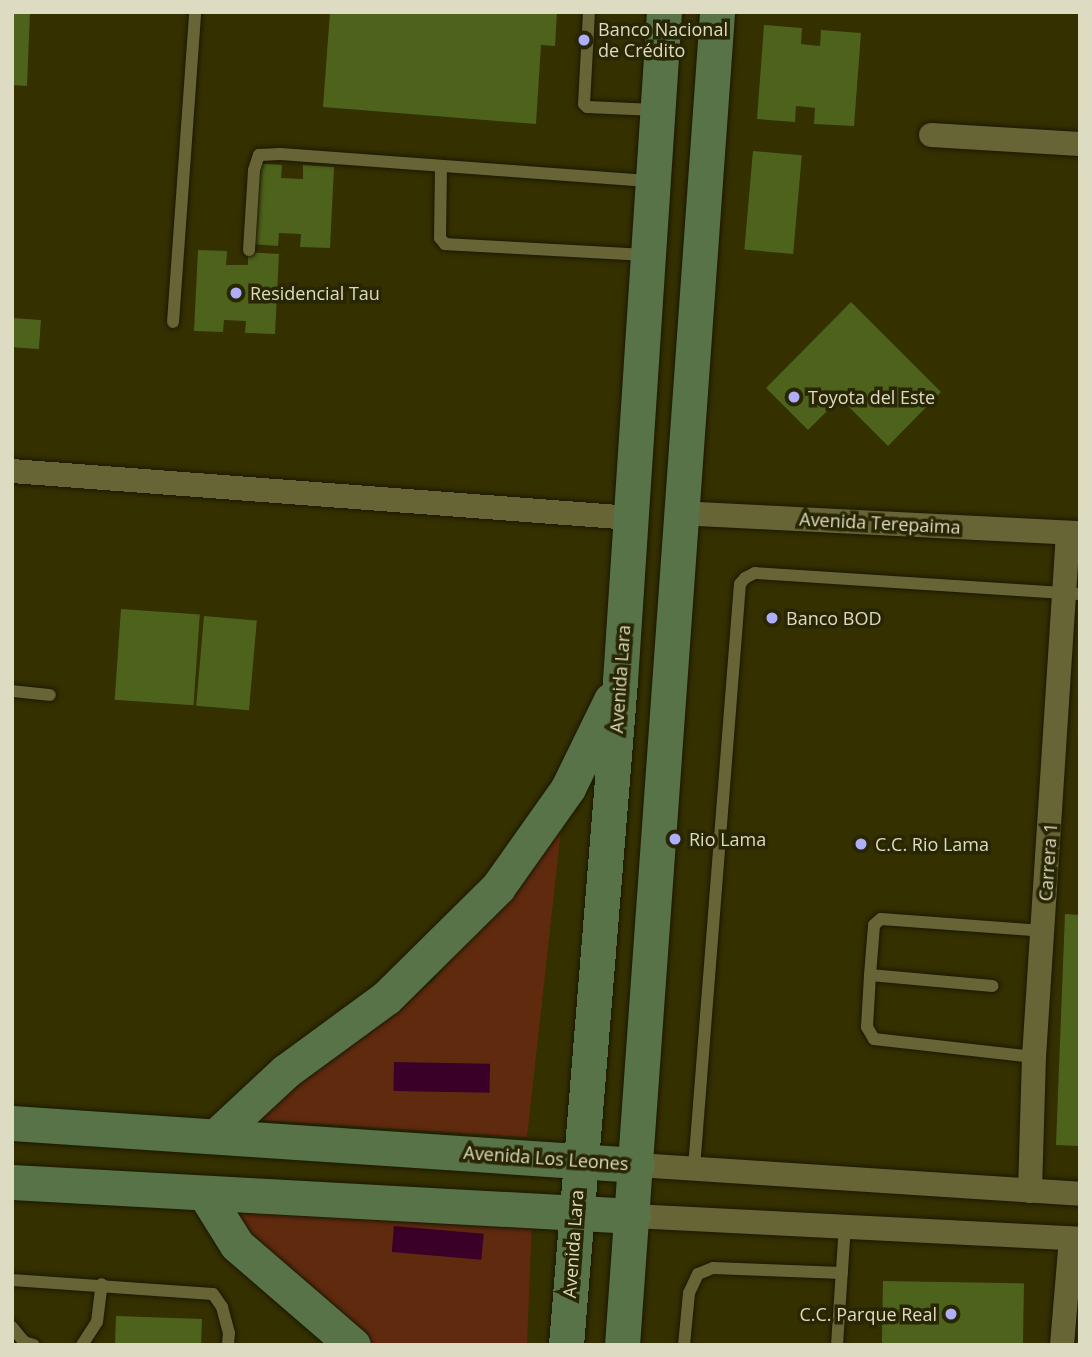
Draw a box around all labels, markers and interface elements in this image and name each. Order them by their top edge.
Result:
place label: Banco Nacional de Crédito [598,19,728,61]
marker: Banco Nacional de Crédito [576,32,592,48]
place label: Residencial Tau [250,282,380,304]
marker: Residencial Tau [228,285,244,301]
place label: Toyota del Este [808,386,935,408]
marker: Toyota del Este [786,389,802,405]
street label: Avenida Terepaima [799,508,961,538]
place label: Banco BOD [786,607,881,629]
marker: Banco BOD [764,610,780,626]
street label: Avenida Lara [605,624,635,734]
street label: Carrera 1 [1034,822,1062,902]
place label: Rio Lama [689,828,766,850]
marker: Rio Lama [667,831,683,847]
place label: C.C. Rio Lama [875,833,989,855]
marker: C.C. Rio Lama [853,836,869,852]
street label: Avenida Los Leones [463,1141,629,1175]
street label: Avenida Lara [558,1189,588,1299]
place label: C.C. Parque Real [799,1303,937,1325]
marker: C.C. Parque Real [943,1306,959,1322]

